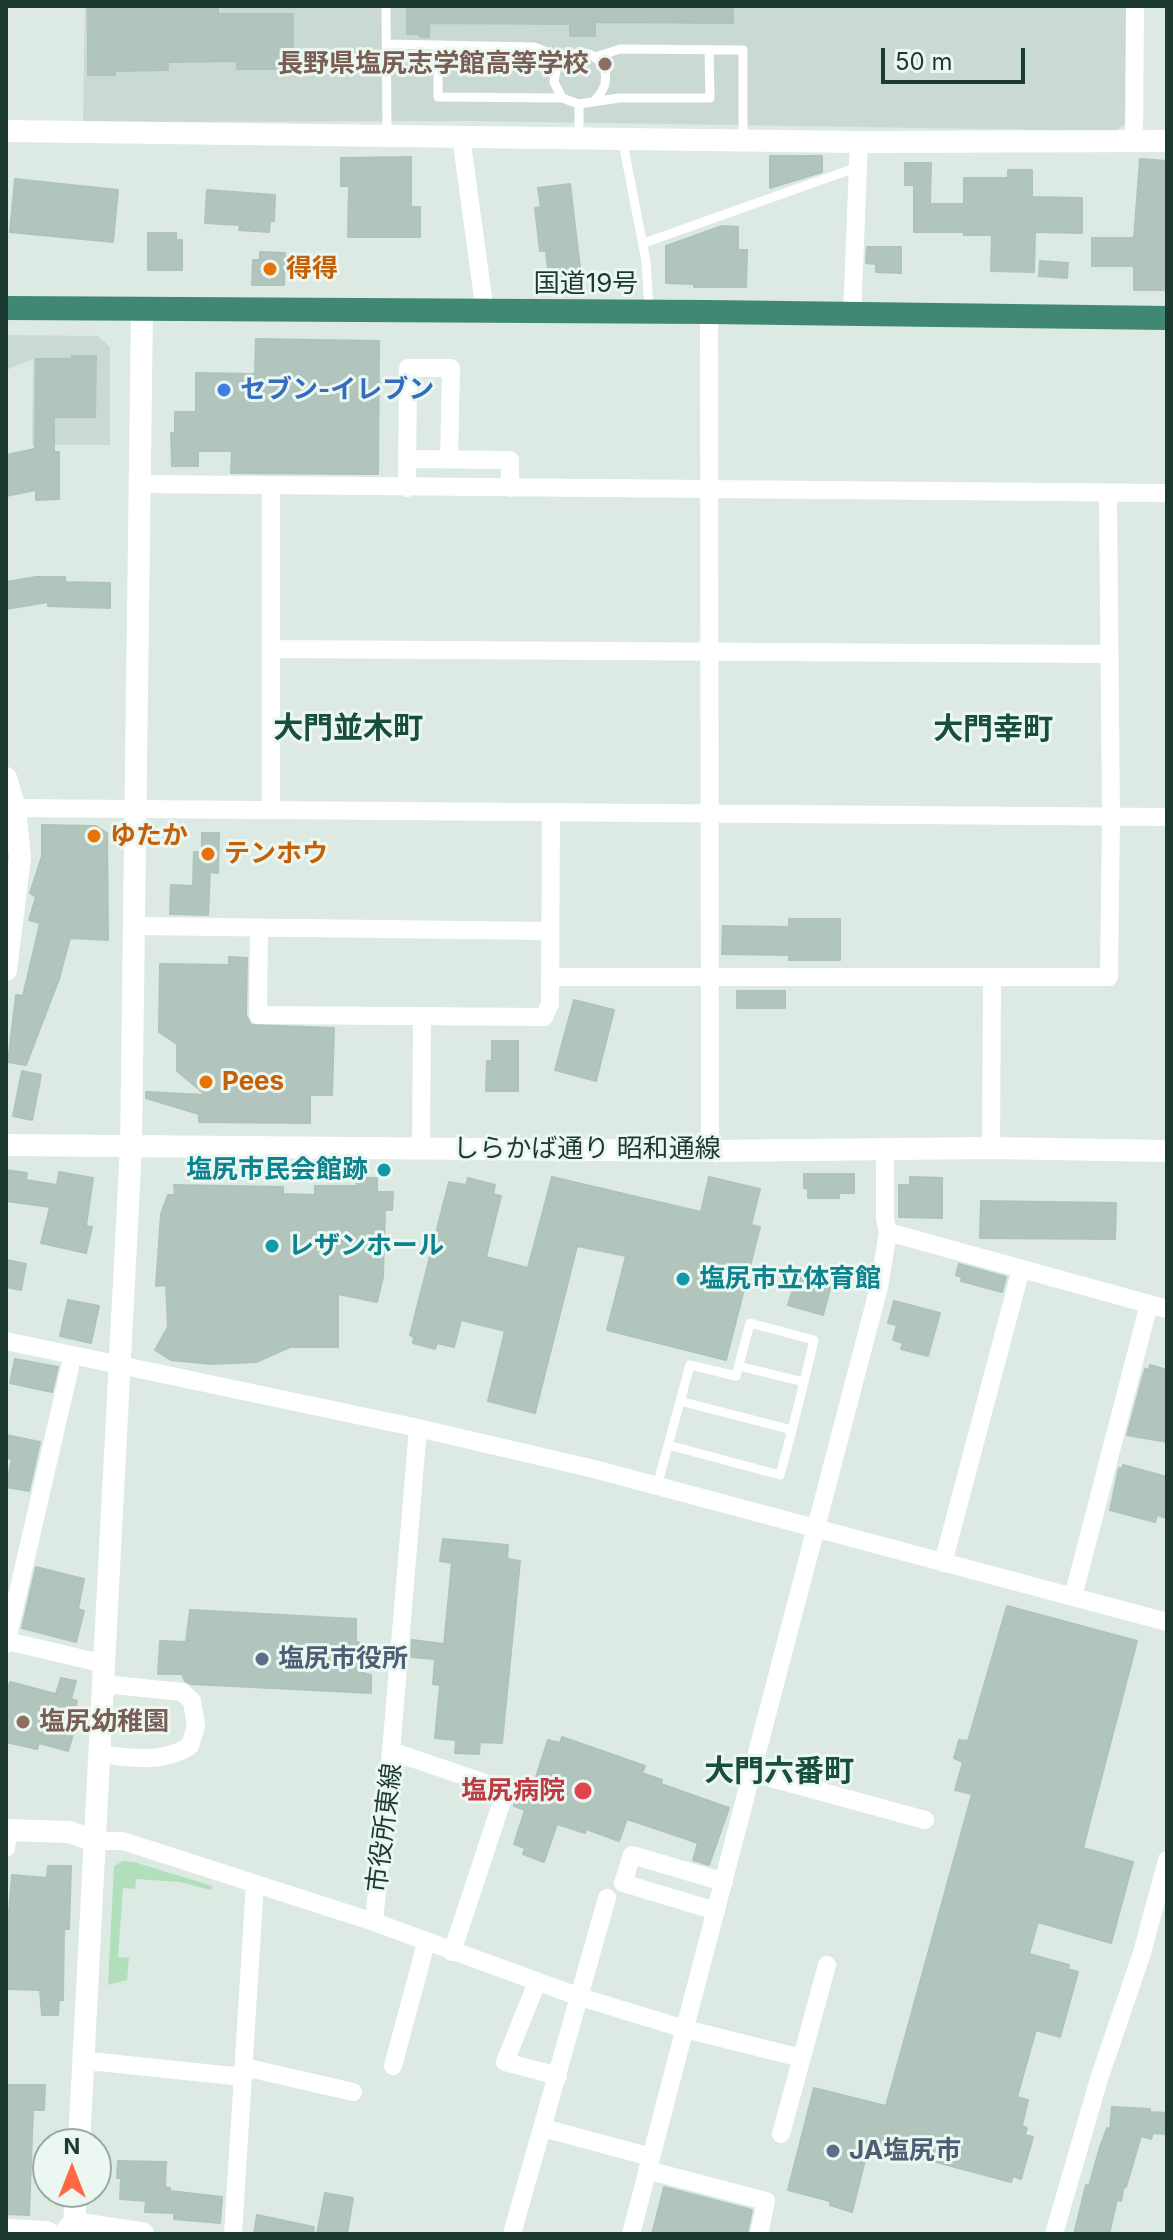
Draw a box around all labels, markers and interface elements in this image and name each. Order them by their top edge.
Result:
scale bar [885,32,1029,82]
text: 50 m [895,47,953,76]
place label: 長野県塩尻志学館高等学校 [277,48,589,80]
marker: 長野県塩尻志学館高等学校 [596,55,614,73]
place label: 得得 [286,253,338,285]
marker: 得得 [261,260,279,278]
street label: 国道19号 [534,268,638,300]
place label: セブン-イレブン [240,374,434,406]
marker: セブン-イレブン [215,381,233,399]
district label: 大門並木町 [273,711,423,747]
district label: 大門幸町 [933,712,1053,748]
place label: ゆたか [110,820,188,852]
marker: ゆたか [85,827,103,845]
place label: テンホウ [224,838,328,870]
marker: テンホウ [199,845,217,863]
place label: Pees [222,1066,284,1098]
marker: Pees [197,1073,215,1091]
street label: しらかば通り 昭和通線 [453,1133,721,1165]
place label: 塩尻市民会館跡 [186,1154,368,1186]
marker: 塩尻市民会館跡 [375,1161,393,1179]
place label: レザンホール [288,1230,444,1262]
marker: レザンホール [263,1237,281,1255]
place label: 塩尻市立体育館 [699,1263,881,1295]
marker: 塩尻市立体育館 [674,1270,692,1288]
place label: 塩尻市役所 [278,1643,408,1675]
marker: 塩尻市役所 [253,1650,271,1668]
place label: 塩尻幼稚園 [39,1706,169,1738]
marker: 塩尻幼稚園 [14,1713,32,1731]
district label: 大門六番町 [704,1754,854,1790]
street label: 市役所東線 [362,1762,408,1894]
place label: 塩尻病院 [461,1775,565,1807]
marker: 塩尻病院 [572,1780,594,1802]
north arrow [32,2128,112,2208]
text: N [64,2133,80,2159]
place label: JA塩尻市 [849,2135,961,2167]
marker: JA塩尻市 [824,2142,842,2160]

